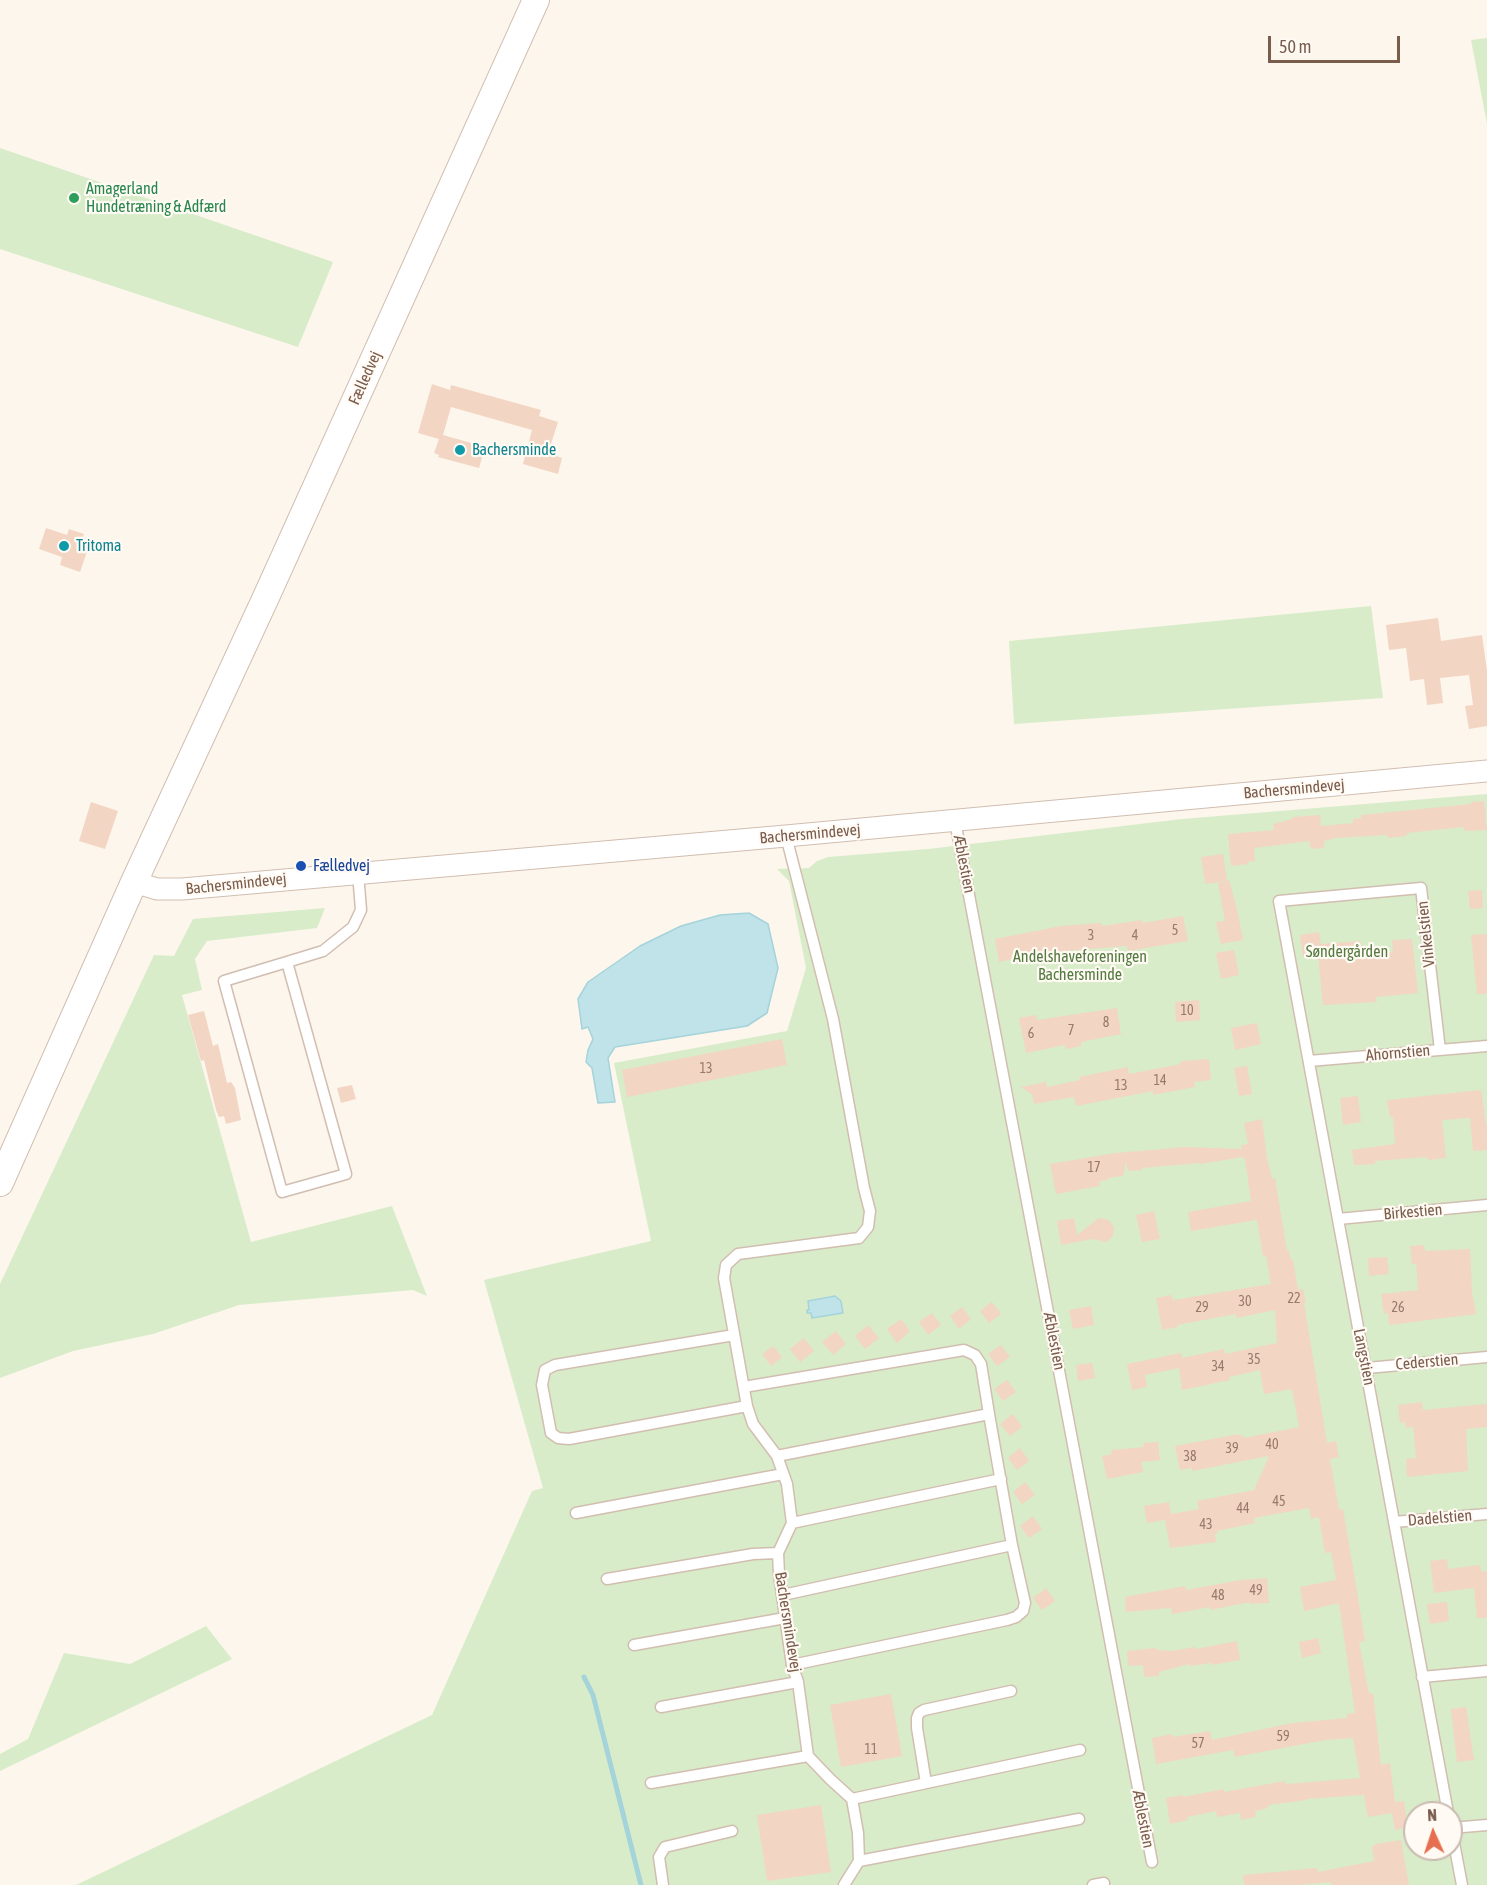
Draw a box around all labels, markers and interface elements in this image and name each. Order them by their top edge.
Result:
scale bar [1271,24,1403,62]
text: 50 m [1279,36,1311,57]
place label: Amagerland Hundetræning & Adfærd [86,179,226,217]
marker: Amagerland Hundetræning & Adfærd [67,191,81,205]
street label: Fælledvej [345,348,385,408]
place label: Bachersminde [472,440,556,460]
marker: Bachersminde [453,443,467,457]
place label: Tritoma [76,536,121,556]
marker: Tritoma [57,539,71,553]
street label: Bachersmindevej [1243,775,1345,803]
street label: Bachersmindevej [759,820,861,848]
street label: Æblestien [949,833,979,895]
place label: Fælledvej [313,856,370,876]
marker: Fælledvej [294,859,308,873]
street label: Bachersmindevej [185,869,287,899]
street label: Vinkelstien [1413,900,1439,968]
house number: 5 [1172,923,1178,939]
house number: 3 [1088,928,1094,944]
house number: 4 [1132,928,1138,944]
park label: Søndergården [1306,942,1388,962]
park label: Andelshaveforeningen Bachersminde [1013,947,1147,985]
house number: 10 [1180,1003,1194,1019]
house number: 8 [1103,1015,1109,1031]
house number: 7 [1068,1023,1074,1039]
house number: 6 [1028,1026,1034,1042]
street label: Ahornstien [1365,1041,1431,1065]
house number: 13 [699,1061,713,1077]
house number: 14 [1153,1073,1167,1089]
house number: 13 [1114,1078,1128,1094]
house number: 17 [1087,1160,1101,1176]
street label: Birkestien [1383,1200,1443,1224]
house number: 22 [1287,1291,1301,1307]
house number: 30 [1238,1294,1252,1310]
house number: 29 [1195,1300,1209,1316]
house number: 26 [1391,1300,1405,1316]
street label: Æblestien [1039,1310,1069,1372]
street label: Langstien [1349,1327,1379,1387]
street label: Cederstien [1395,1350,1459,1374]
house number: 35 [1247,1352,1261,1368]
house number: 34 [1211,1359,1225,1375]
house number: 40 [1265,1437,1279,1453]
house number: 39 [1225,1441,1239,1457]
house number: 38 [1183,1449,1197,1465]
house number: 45 [1272,1494,1286,1510]
house number: 44 [1236,1501,1250,1517]
street label: Dadelstien [1407,1506,1473,1530]
house number: 43 [1199,1517,1213,1533]
street label: Bachersmindevej [771,1570,805,1674]
house number: 49 [1249,1583,1263,1599]
house number: 48 [1211,1588,1225,1604]
house number: 59 [1276,1729,1290,1745]
house number: 57 [1191,1736,1205,1752]
house number: 11 [864,1742,878,1758]
street label: Æblestien [1128,1788,1158,1850]
north arrow [1403,1801,1463,1861]
text: N [1427,1806,1437,1824]

